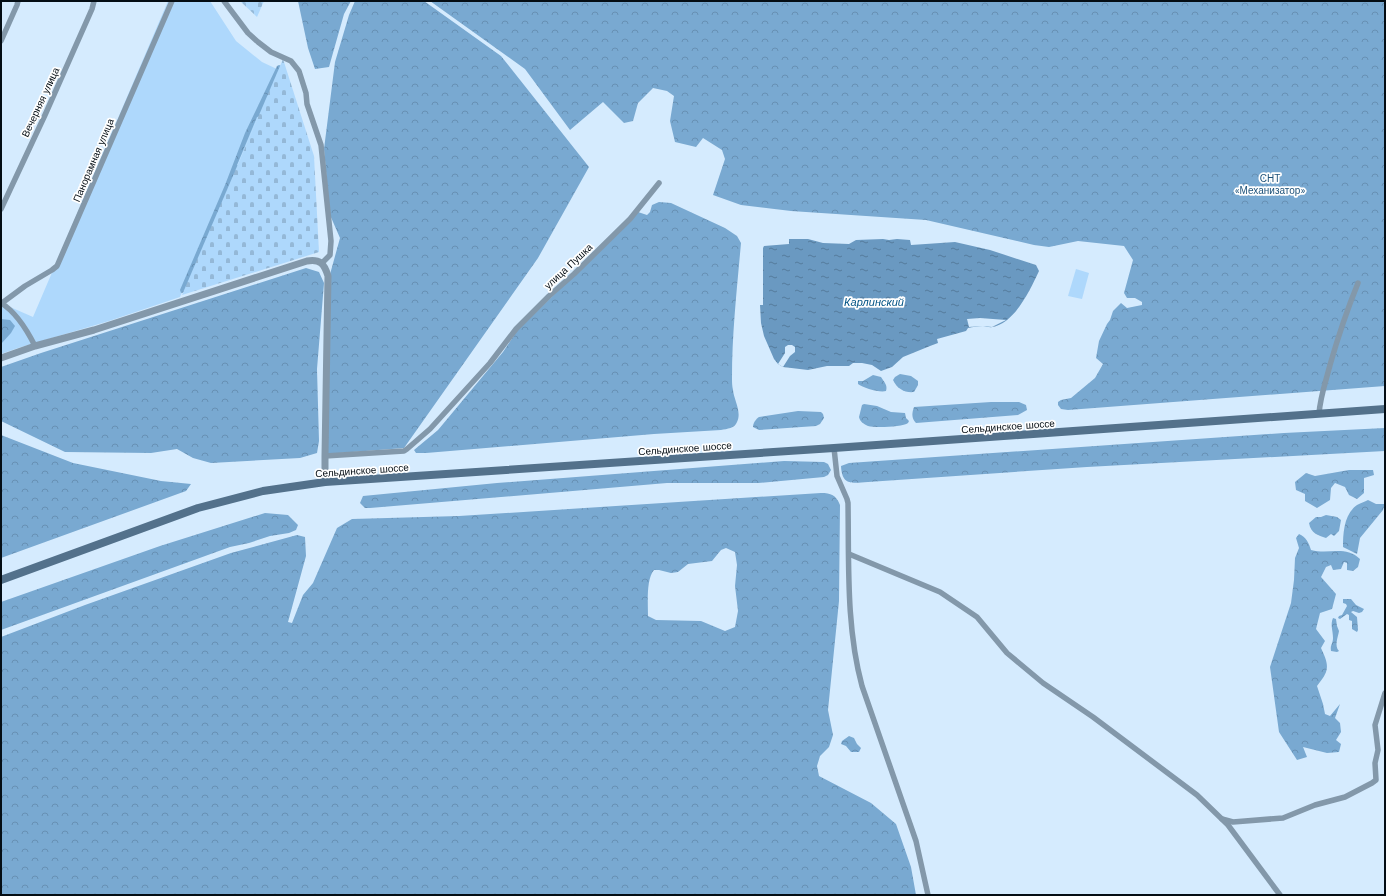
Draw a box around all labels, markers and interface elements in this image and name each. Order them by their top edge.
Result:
street label: Вечерняя улица [20,65,62,139]
street label: Панорамная улица [71,117,116,203]
park label: СНТ «Механизатор» [1235,173,1305,196]
street label: улица Пушка [542,241,595,291]
water label: Карлинский [844,296,904,309]
street label: Сельдинское шоссе [961,418,1056,435]
street label: Сельдинское шоссе [638,440,733,457]
street label: Сельдинское шоссе [315,462,410,479]

